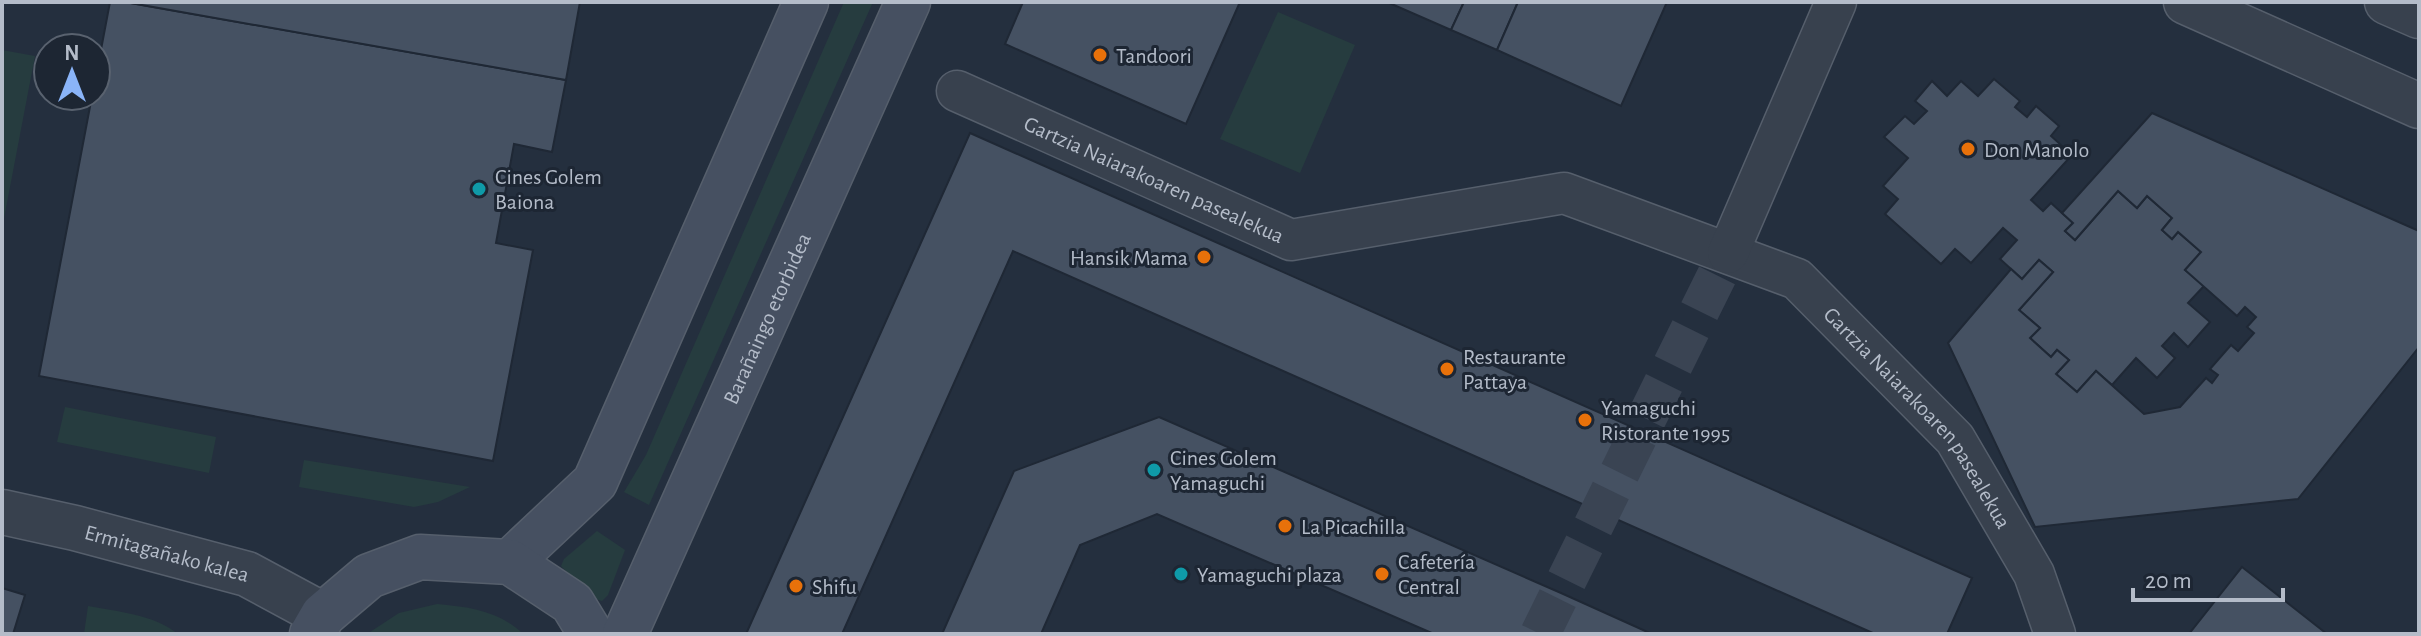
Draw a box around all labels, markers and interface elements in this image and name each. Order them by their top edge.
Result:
north arrow [32,32,112,112]
text: N [64,42,80,64]
place label: Tandoori [1116,45,1192,67]
marker: Tandoori [1091,46,1109,64]
street label: Gartzia Naiarakoaren pasealekua [1021,112,1287,247]
place label: Don Manolo [1984,139,2089,161]
marker: Don Manolo [1959,140,1977,158]
place label: Cines Golem Baiona [495,166,602,213]
marker: Cines Golem Baiona [470,180,488,198]
street label: Barañaingo etorbidea [719,230,815,408]
place label: Hansik Mama [1070,247,1188,269]
marker: Hansik Mama [1195,248,1213,266]
street label: Gartzia Naiarakoaren pasealekua [1819,303,2015,532]
place label: Restaurante Pattaya [1463,346,1566,393]
marker: Restaurante Pattaya [1438,360,1456,378]
place label: Yamaguchi Ristorante 1995 [1601,397,1730,444]
marker: Yamaguchi Ristorante 1995 [1576,411,1594,429]
place label: Cines Golem Yamaguchi [1170,447,1277,494]
marker: Cines Golem Yamaguchi [1145,461,1163,479]
place label: La Picachilla [1301,516,1405,538]
marker: La Picachilla [1276,517,1294,535]
street label: Ermitagañako kalea [82,521,251,586]
place label: Cafetería Central [1398,551,1475,598]
scale bar [2133,552,2283,602]
place label: Yamaguchi plaza [1197,564,1342,586]
marker: Yamaguchi plaza [1172,565,1190,583]
marker: Cafetería Central [1373,565,1391,583]
text: 20 m [2145,569,2192,593]
place label: Shifu [812,576,857,598]
marker: Shifu [787,577,805,595]

